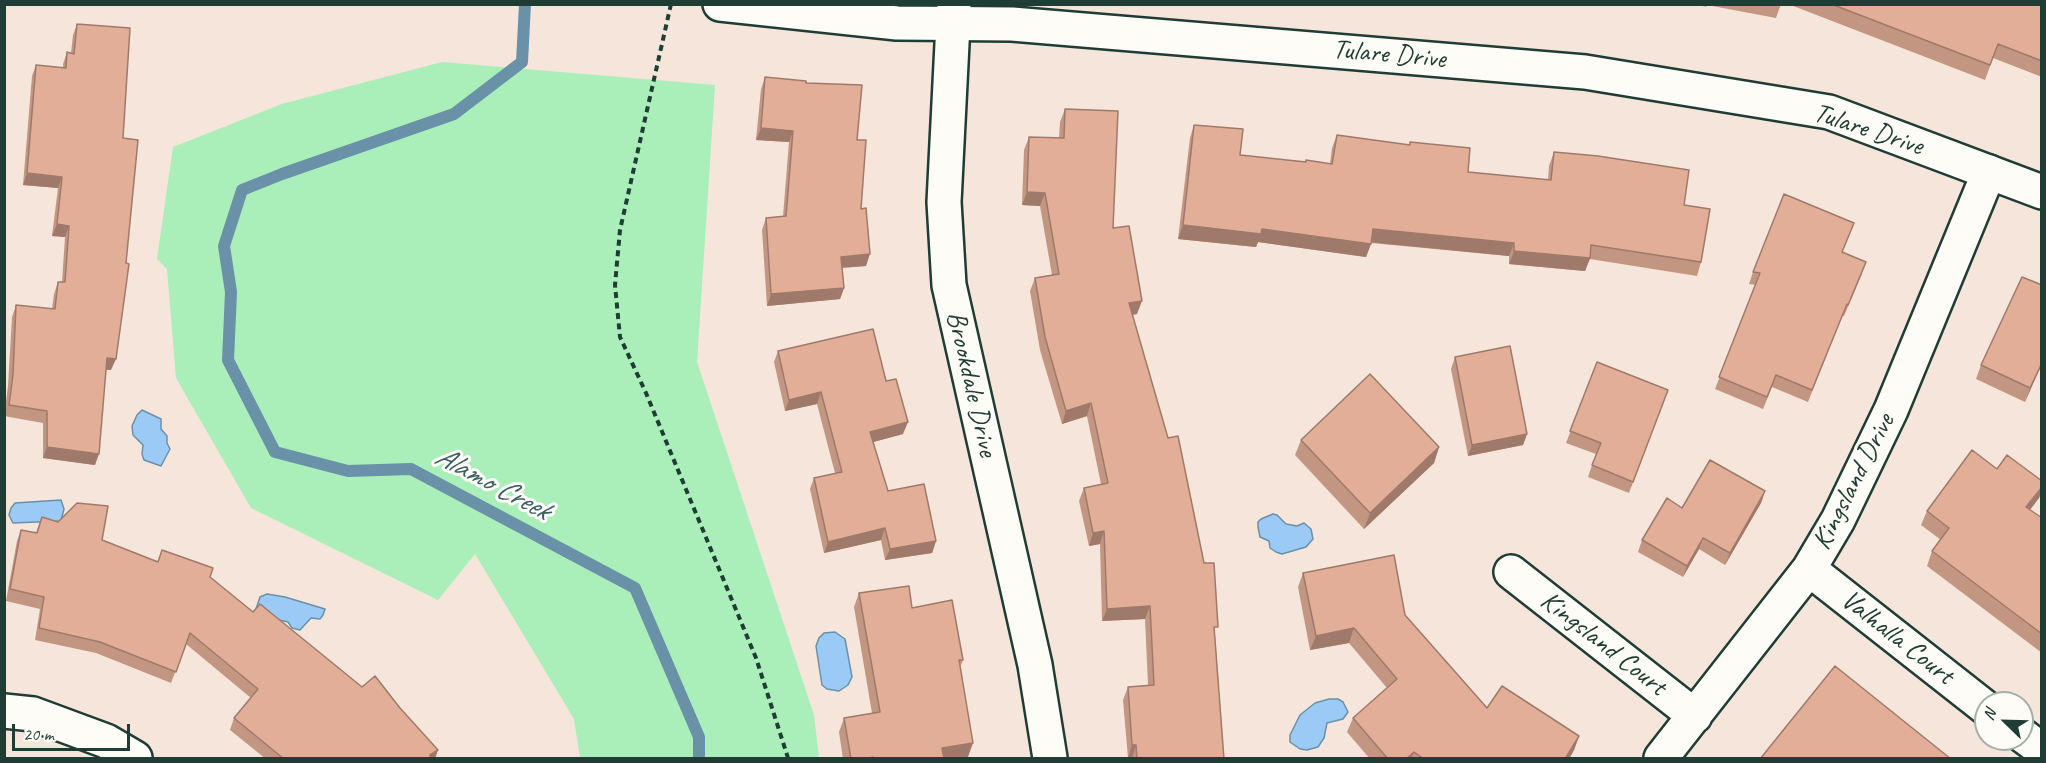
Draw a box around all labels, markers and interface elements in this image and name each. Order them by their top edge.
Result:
street label: Tulare Drive [1331,33,1447,77]
street label: Tulare Drive [1809,97,1927,163]
street label: Brookdale Drive [938,308,1004,460]
street label: Kingsland Drive [1805,408,1903,556]
water label: Alamo Creek [428,439,556,529]
street label: Kingsland Court [1533,584,1673,704]
street label: Valhalla Court [1834,584,1960,692]
north arrow [1974,691,2034,751]
text: N [1978,706,2000,723]
scale bar [15,712,134,750]
text: 20 m [23,723,54,745]

